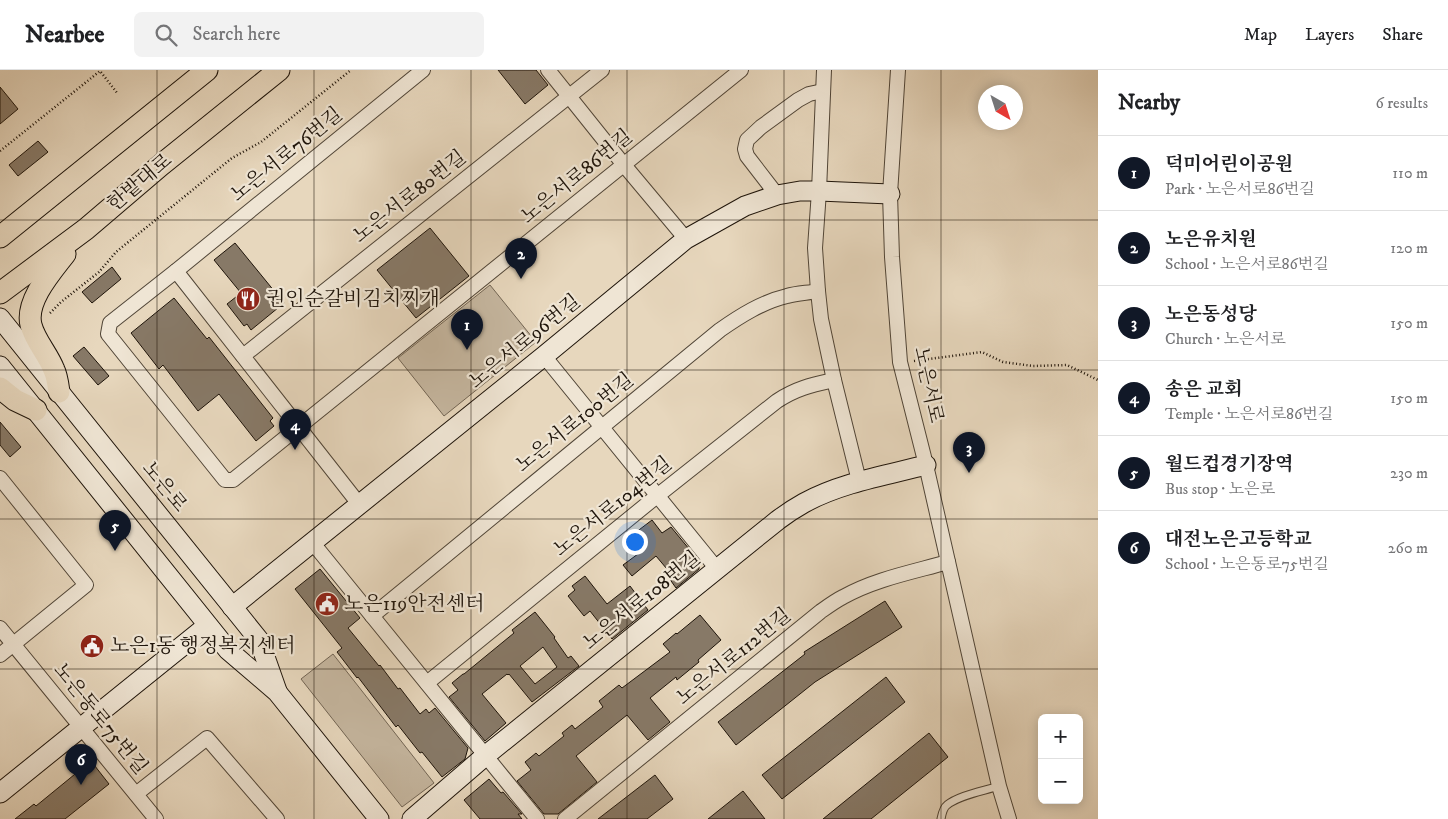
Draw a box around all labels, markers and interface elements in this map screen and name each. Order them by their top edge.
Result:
search box [134,12,484,57]
text: Nearbee [25,20,104,50]
icon: search [152,21,180,49]
text: Search here [192,23,280,46]
text: Map [1244,24,1277,46]
text: Layers [1305,24,1354,46]
text: Share [1382,24,1423,46]
north arrow [978,85,1023,130]
text: Nearby [1118,90,1180,116]
text: 6 results [1375,93,1428,113]
street label: 노은서로76번길 [226,102,348,208]
street label: 노은서로86번길 [516,124,638,230]
street label: 노은서로80번길 [348,145,472,249]
street label: 한밭대로 [102,149,178,217]
text: 덕미어린이공원 [1165,153,1293,176]
text: 1 [1131,163,1137,183]
text: 110 m [1392,163,1428,183]
text: Park · 노은서로86번길 [1165,179,1315,199]
text: 노은유치원 [1165,228,1257,251]
pin: 2 [505,238,537,279]
text: 2 [1130,238,1138,258]
text: 120 m [1390,238,1428,258]
text: School · 노은서로86번길 [1165,254,1329,274]
restaurant icon: 권인순갈비김치찌개 [235,286,261,312]
place label: 권인순갈비김치찌개 [266,287,440,312]
street label: 노은서로96번길 [464,289,586,395]
text: 노은동성당 [1165,303,1257,326]
pin: 1 [451,309,483,350]
text: 3 [1131,313,1137,333]
text: 150 m [1390,313,1428,333]
text: Church · 노은서로 [1165,329,1285,349]
street label: 노은서로 [908,345,948,425]
street label: 노은서로100번길 [511,368,639,478]
text: 송은 교회 [1165,378,1243,401]
text: 4 [1129,388,1139,408]
text: 150 m [1390,388,1428,408]
text: Temple · 노은서로86번길 [1165,404,1333,424]
pin: 4 [279,409,311,450]
pin: 3 [953,432,985,473]
street label: 노은서로104번길 [549,452,677,562]
text: 월드컵경기장역 [1165,453,1293,476]
street label: 노은로 [136,457,192,517]
text: 5 [1130,463,1138,483]
text: 230 m [1390,463,1428,483]
text: Bus stop · 노은로 [1165,479,1275,499]
pin: 5 [99,510,131,551]
text: 대전노은고등학교 [1165,528,1312,551]
your location [622,529,648,555]
text: 6 [1130,538,1138,558]
text: 260 m [1388,538,1428,558]
street label: 노은서로108번길 [578,546,706,656]
text: School · 노은동로75번길 [1165,554,1329,574]
public building icon: 노은119안전센터 [314,591,340,617]
place label: 노은119안전센터 [344,592,485,617]
street label: 노은서로112번길 [672,603,796,711]
public building icon: 노은1동 행정복지센터 [79,633,105,659]
place label: 노은1동 행정복지센터 [110,634,296,659]
street label: 노은동로75번길 [47,658,153,780]
map controls [1038,714,1083,804]
button: + [1038,714,1083,759]
pin: 6 [65,744,97,785]
button: − [1038,759,1083,804]

